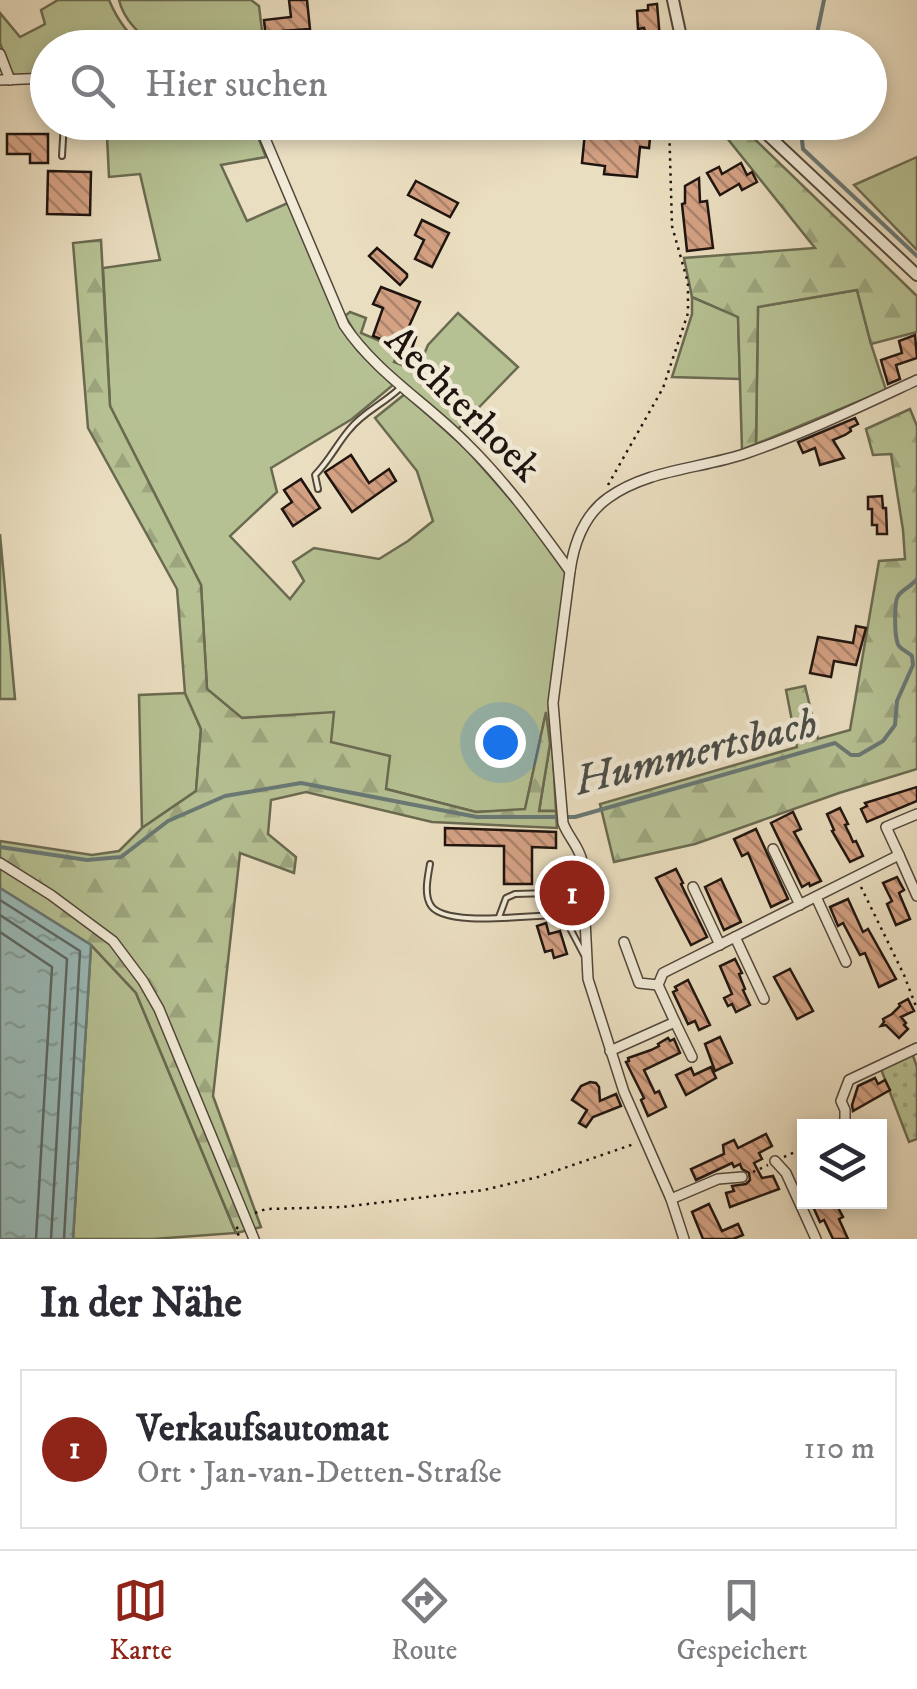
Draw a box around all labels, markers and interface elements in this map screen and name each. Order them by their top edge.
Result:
search box [30,30,887,140]
icon: search [65,58,120,113]
text: Hier suchen [145,61,328,109]
street label: Aechterhoek [373,316,551,494]
water label: Hummertsbach [568,698,823,808]
your location [475,717,526,768]
pin: 1 [540,856,604,930]
map controls [797,1119,887,1209]
button: layers [797,1119,887,1209]
text: In der Nähe [40,1278,242,1330]
text: Verkaufsautomat [137,1405,389,1453]
text: 1 [69,1429,80,1469]
text: 110 m [803,1429,875,1469]
text: Ort · Jan-van-Detten-Straße [137,1453,502,1493]
tab: Karte [110,1573,172,1668]
tab: Route [391,1573,457,1668]
tab: Gespeichert [676,1573,807,1668]

